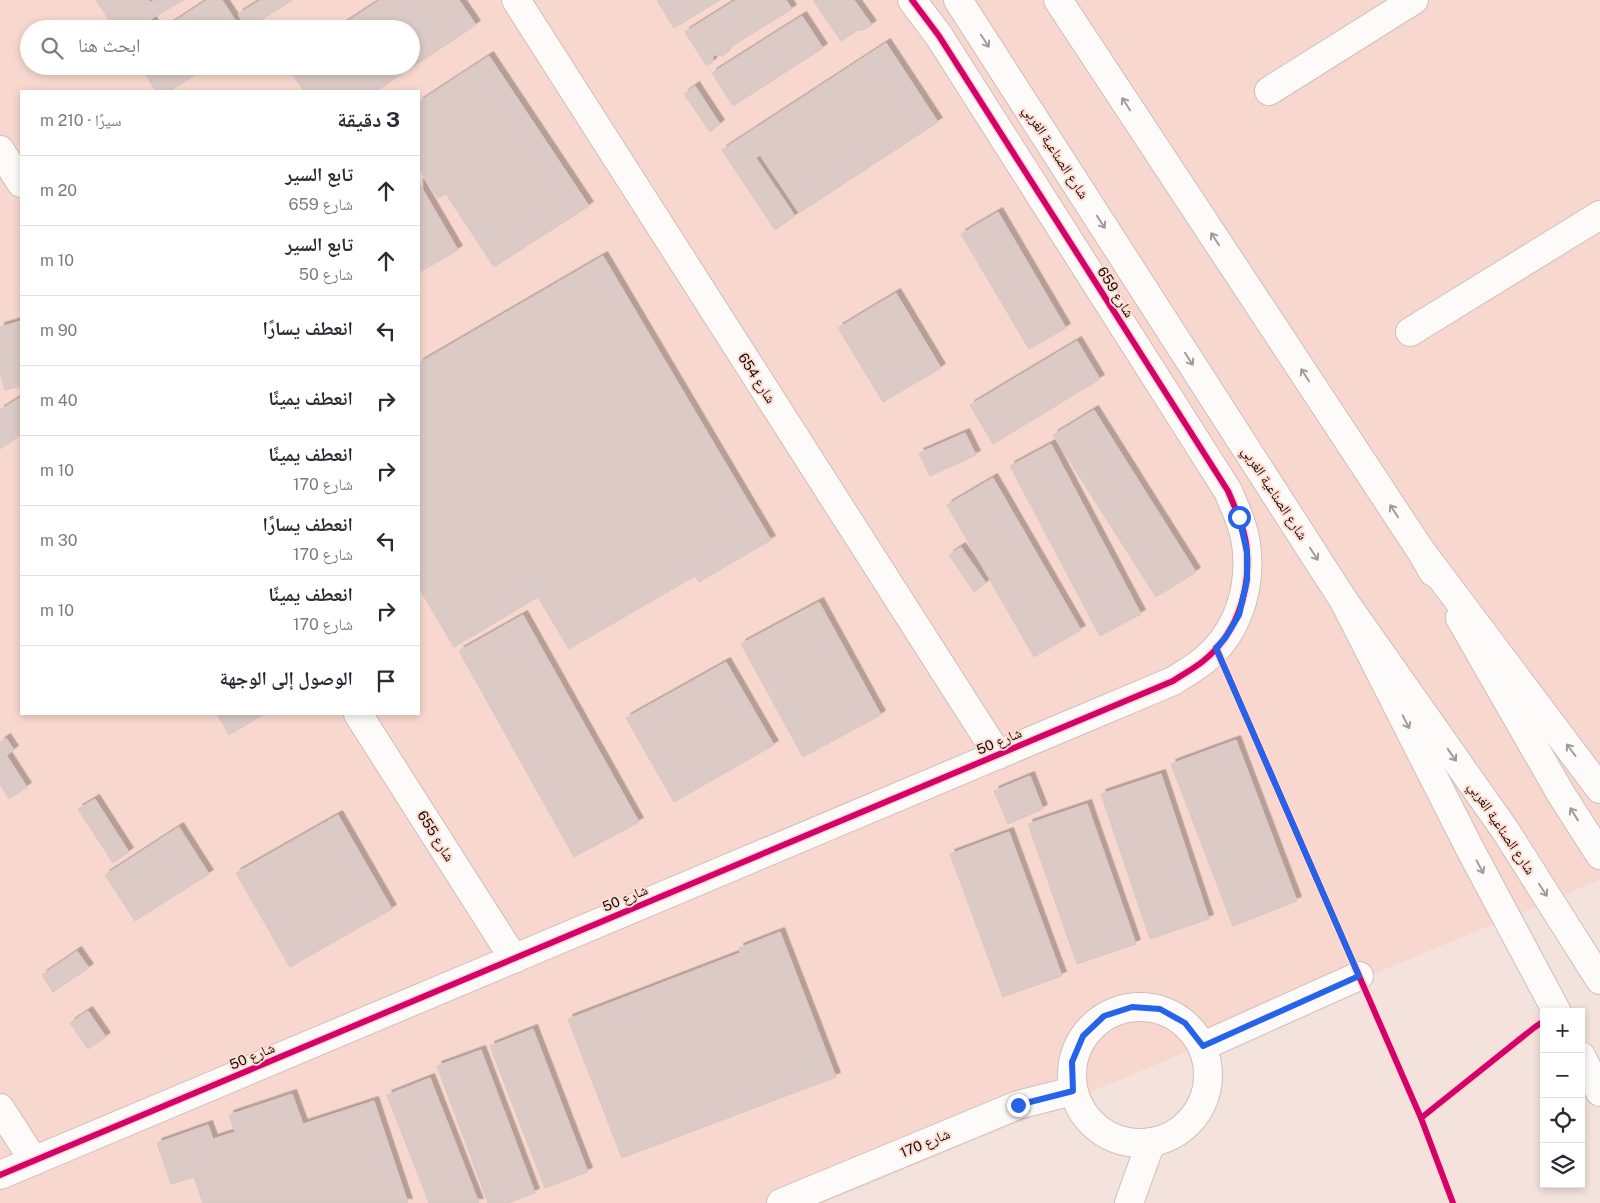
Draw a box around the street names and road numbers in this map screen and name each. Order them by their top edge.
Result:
street label: شارع الصناعية الغربي [1017,102,1092,204]
street label: شارع 659 [1093,264,1138,321]
street label: شارع 654 [733,350,779,407]
street label: شارع الصناعية الغربي [1236,443,1311,545]
street label: شارع 50 [974,724,1025,760]
street label: شارع الصناعية الغربي [1462,779,1539,879]
street label: شارع 655 [412,808,458,865]
street label: شارع 50 [600,881,651,917]
street label: شارع 50 [227,1039,278,1075]
street label: شارع 170 [898,1125,953,1162]

